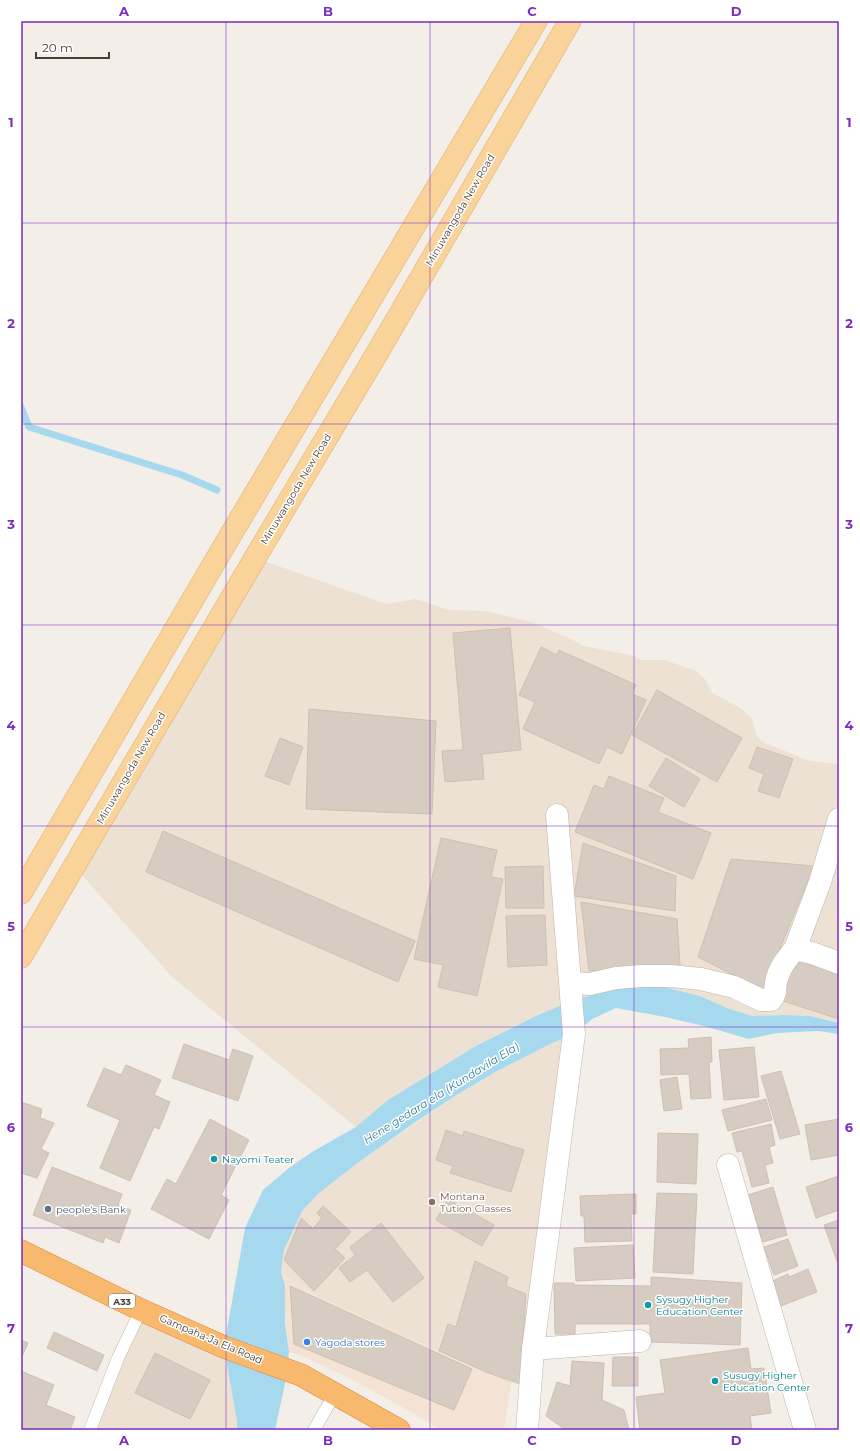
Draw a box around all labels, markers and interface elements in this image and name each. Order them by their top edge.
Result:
text: A [118,3,130,19]
text: B [323,3,333,19]
text: C [527,3,537,19]
text: D [731,3,742,19]
scale bar [36,34,109,60]
text: 20 m [42,40,73,55]
text: 1 [8,114,14,130]
text: 1 [846,114,852,130]
street label: Minuwangoda New Road [423,152,497,268]
text: 2 [7,315,15,331]
text: 2 [845,315,853,331]
street label: Minuwangoda New Road [258,431,334,547]
text: 3 [6,516,15,532]
text: 3 [844,516,853,532]
street label: Minuwangoda New Road [94,710,168,826]
text: 4 [7,717,16,733]
text: 4 [845,717,854,733]
text: 5 [7,918,15,934]
text: 5 [845,918,853,934]
water label: Hene gedara ela (Kundavila Ela) [361,1039,522,1147]
text: 6 [7,1119,16,1135]
text: 6 [845,1119,854,1135]
place label: Nayomi Teater [222,1153,294,1166]
marker: Nayomi Teater [209,1154,219,1164]
place label: Montana Tution Classes [440,1190,511,1215]
marker: Montana Tution Classes [427,1197,437,1207]
place label: people's Bank [56,1203,126,1216]
marker: people's Bank [43,1204,53,1214]
place label: Sysugy Higher Education Center [656,1293,744,1318]
road number: A33 [109,1294,135,1308]
marker: Sysugy Higher Education Center [643,1300,653,1310]
street label: Gampaha-Ja Ela Road [157,1311,265,1367]
text: 7 [7,1320,15,1336]
text: 7 [845,1320,853,1336]
place label: Yagoda stores [315,1336,385,1349]
marker: Yagoda stores [302,1337,312,1347]
place label: Susugy Higher Education Center [723,1369,811,1394]
marker: Susugy Higher Education Center [710,1376,720,1386]
text: A [118,1432,130,1448]
text: B [323,1432,333,1448]
text: C [527,1432,537,1448]
text: D [731,1432,742,1448]

